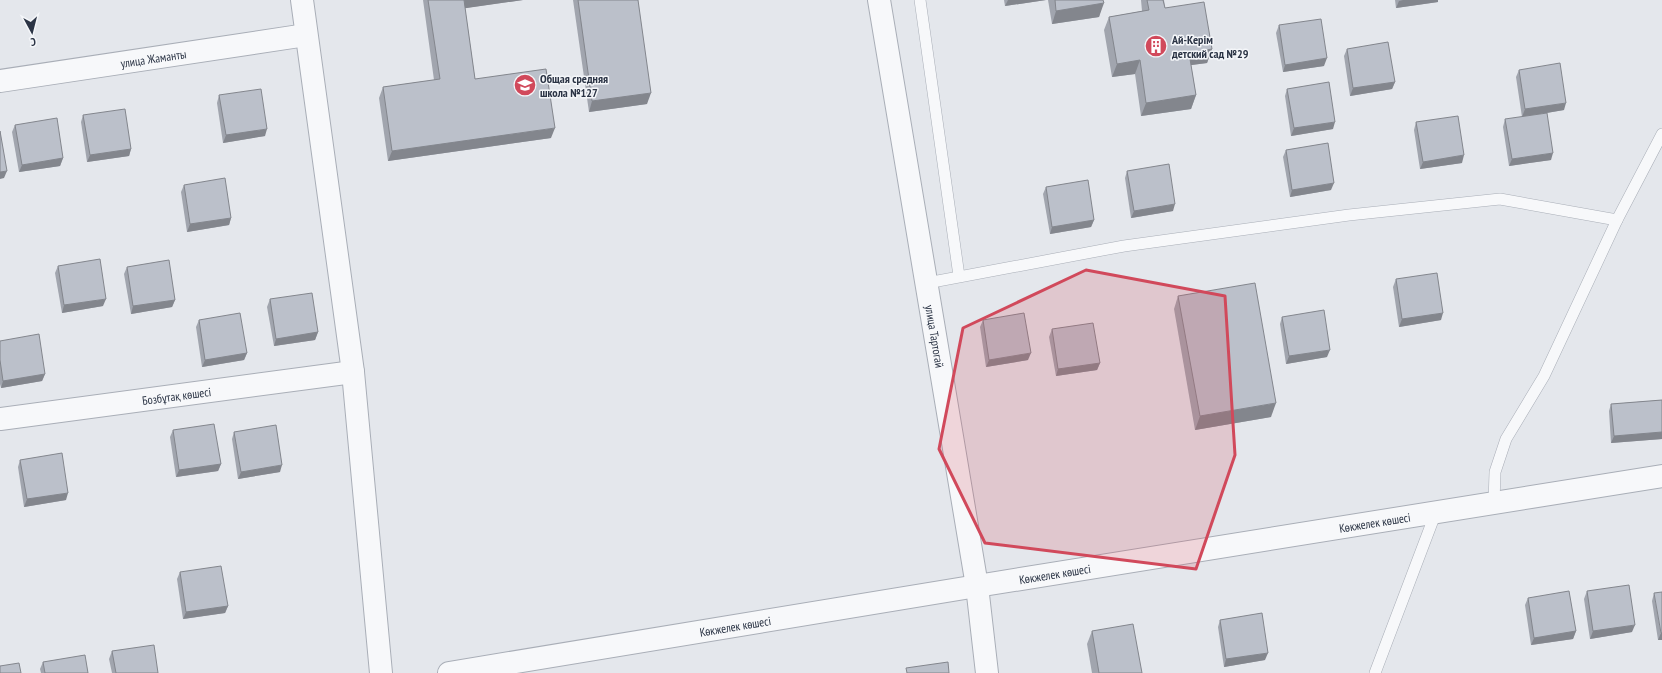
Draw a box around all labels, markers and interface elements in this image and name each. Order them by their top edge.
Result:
north arrow [12,12,52,52]
place label: Ай-Керім детский сад №29 [1171,32,1249,61]
building icon: Ай-Керім детский сад №29 [1143,33,1169,59]
text: С [30,35,37,49]
street label: улица Жаманты [119,46,187,70]
place label: Общая средняя школа №127 [540,71,608,100]
school or university icon: Общая средняя школа №127 [512,72,538,98]
street label: улица Тартогай [923,304,948,369]
street label: Бозбұтақ көшесі [141,383,212,408]
street label: Көкжелек көшесі [1338,509,1412,535]
street label: Көкжелек көшесі [1018,560,1092,587]
street label: Көкжелек көшесі [698,613,772,639]

